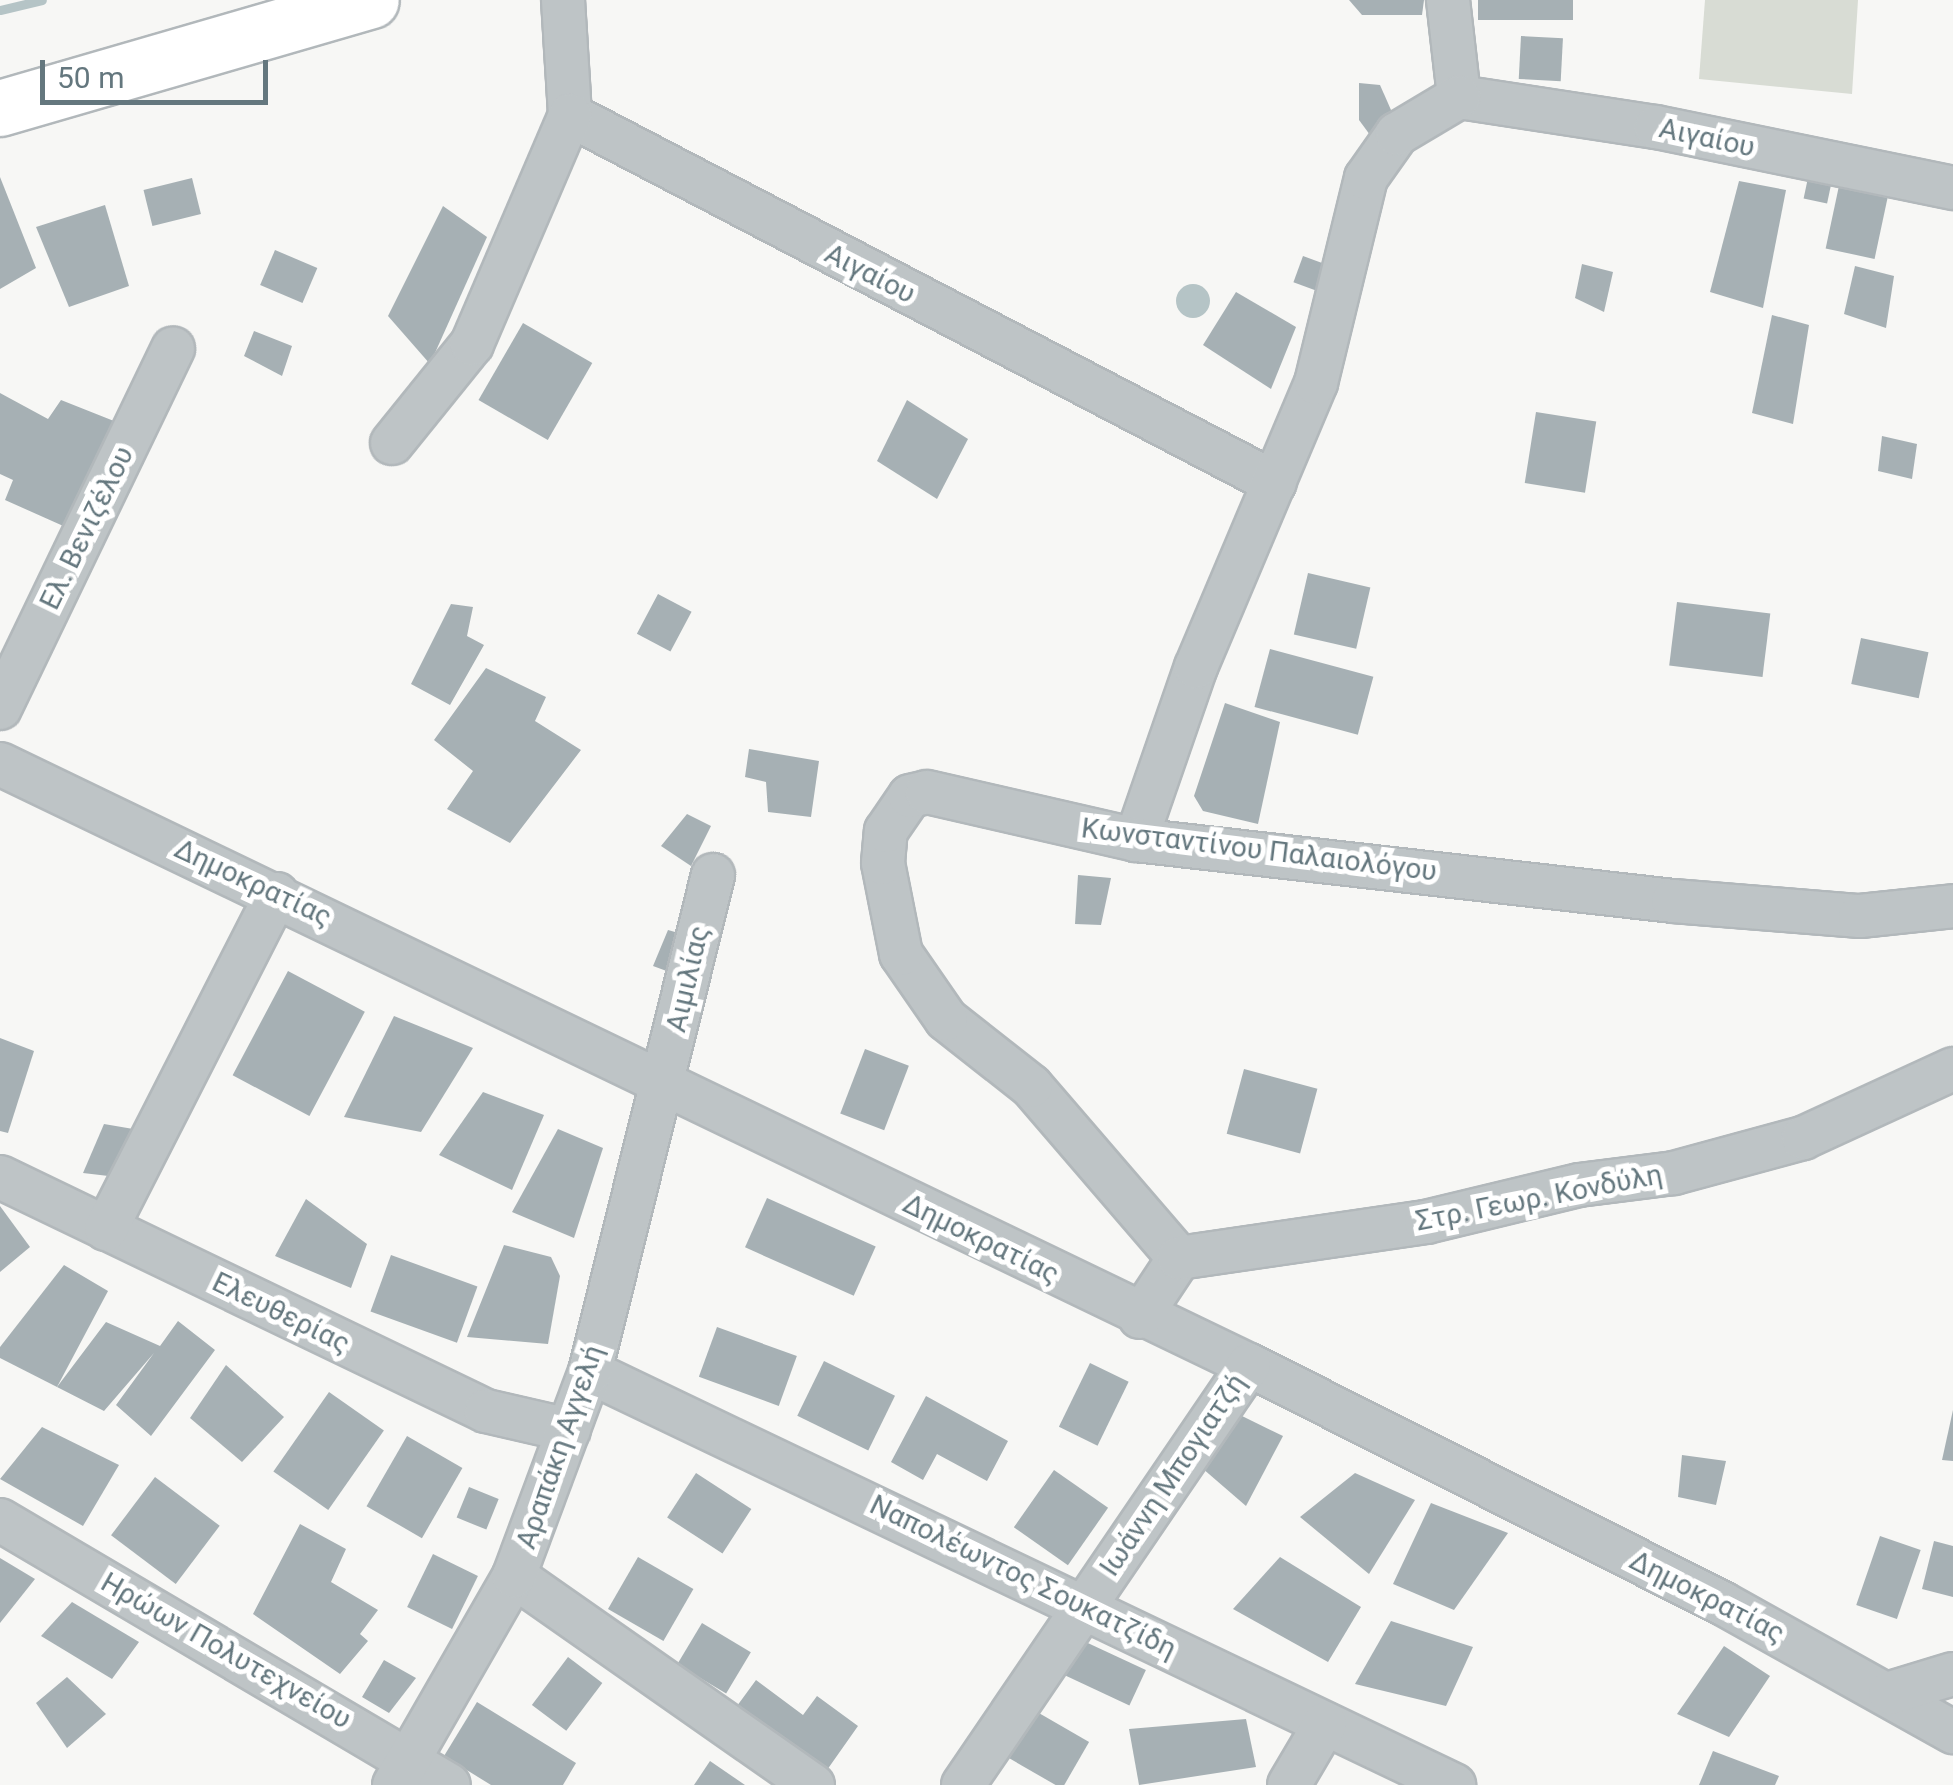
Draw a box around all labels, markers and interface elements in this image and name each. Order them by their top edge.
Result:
scale bar [45,40,272,102]
text: 50 m [57,60,124,95]
street label: Αιγαίου [1656,111,1758,165]
street label: Αιγαίου [819,237,921,311]
street label: Ελ. Βενιζέλου [33,441,141,615]
street label: Κωνσταντίνου Παλαιολόγου [1079,812,1439,888]
street label: Δημοκρατίας [169,832,337,934]
street label: Αιμιλίας [659,923,717,1035]
street label: Στρ. Γεωρ. Κονδύλη [1413,1158,1665,1238]
street label: Δημοκρατίας [898,1187,1064,1291]
street label: Ελευθερίας [207,1265,355,1361]
street label: Αραπάκη Αγγελή [509,1341,611,1553]
street label: Ιωάννη Μπογιατζή [1093,1367,1253,1583]
street label: Ναπολέωντος Σουκατζίδη [864,1488,1182,1666]
street label: Δημοκρατίας [1624,1544,1790,1650]
street label: Ηρώων Πολυτεχνείου [95,1566,357,1736]

